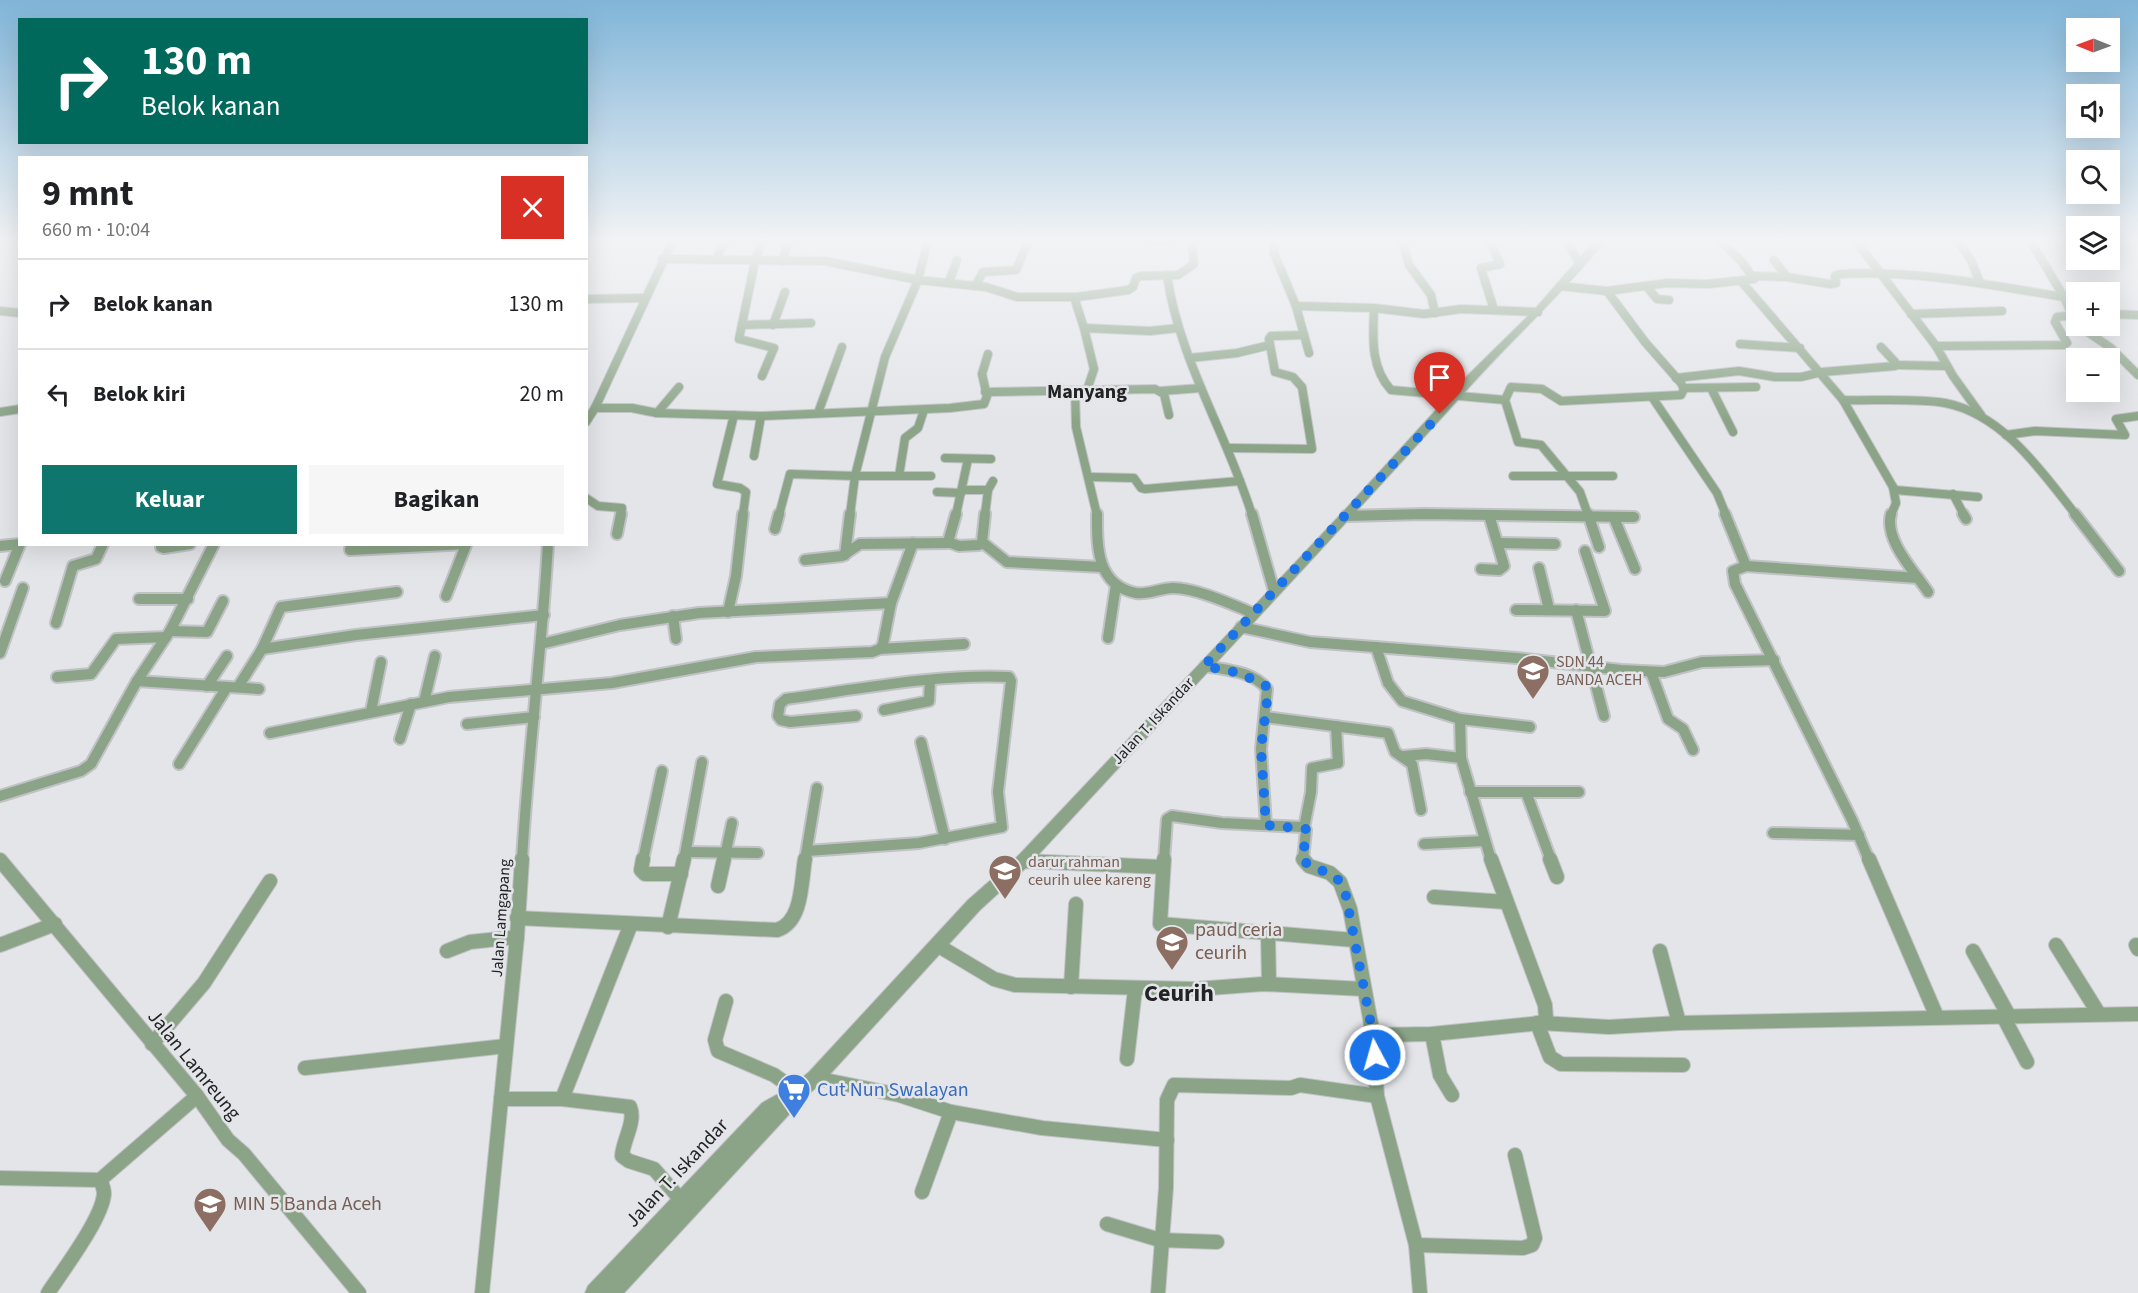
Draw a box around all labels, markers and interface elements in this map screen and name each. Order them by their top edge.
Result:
north arrow [2066,18,2120,72]
map controls [2066,18,2120,402]
text: 130 m [141,31,252,91]
icon: right [42,42,120,120]
button: sound [2066,84,2120,138]
text: Belok kanan [141,87,280,126]
button: search [2066,150,2120,204]
text: 9 mnt [42,168,133,219]
button: close [501,176,564,239]
text: 660 m · 10:04 [42,216,150,244]
button: layers [2066,216,2120,270]
button: + [2066,282,2120,336]
icon: right [42,288,75,321]
text: Belok kanan [93,288,213,320]
text: 130 m [509,288,564,320]
button: − [2066,348,2120,402]
pin [1414,352,1465,414]
icon: arrive [1423,361,1456,394]
icon: left [42,378,75,411]
text: Belok kiri [93,378,186,410]
text: 20 m [519,378,564,410]
district label: Manyang [1047,378,1127,406]
button: Keluar [42,465,297,534]
button: Bagikan [309,465,564,534]
place label: SDN 44 BANDA ACEH [1556,651,1643,691]
school or university icon: SDN 44 BANDA ACEH [1515,653,1551,700]
street label: Jalan T. Iskandar [1107,672,1199,769]
place label: darur rahman ceurih ulee kareng [1028,851,1151,891]
school or university icon: darur rahman ceurih ulee kareng [987,853,1023,900]
street label: Jalan Lamgapang [486,858,516,978]
place label: paud ceria ceurih [1195,916,1282,967]
school or university icon: paud ceria ceurih [1154,924,1190,971]
district label: Ceurih [1144,976,1214,1011]
street label: Jalan Lamreung [141,1004,247,1126]
position arrow [1343,1023,1407,1087]
supermarket icon: Cut Nun Swalayan [776,1072,812,1119]
place label: Cut Nun Swalayan [817,1076,969,1104]
street label: Jalan T. Iskandar [619,1112,735,1234]
school or university icon: MIN 5 Banda Aceh [192,1186,228,1233]
place label: MIN 5 Banda Aceh [233,1190,382,1218]

